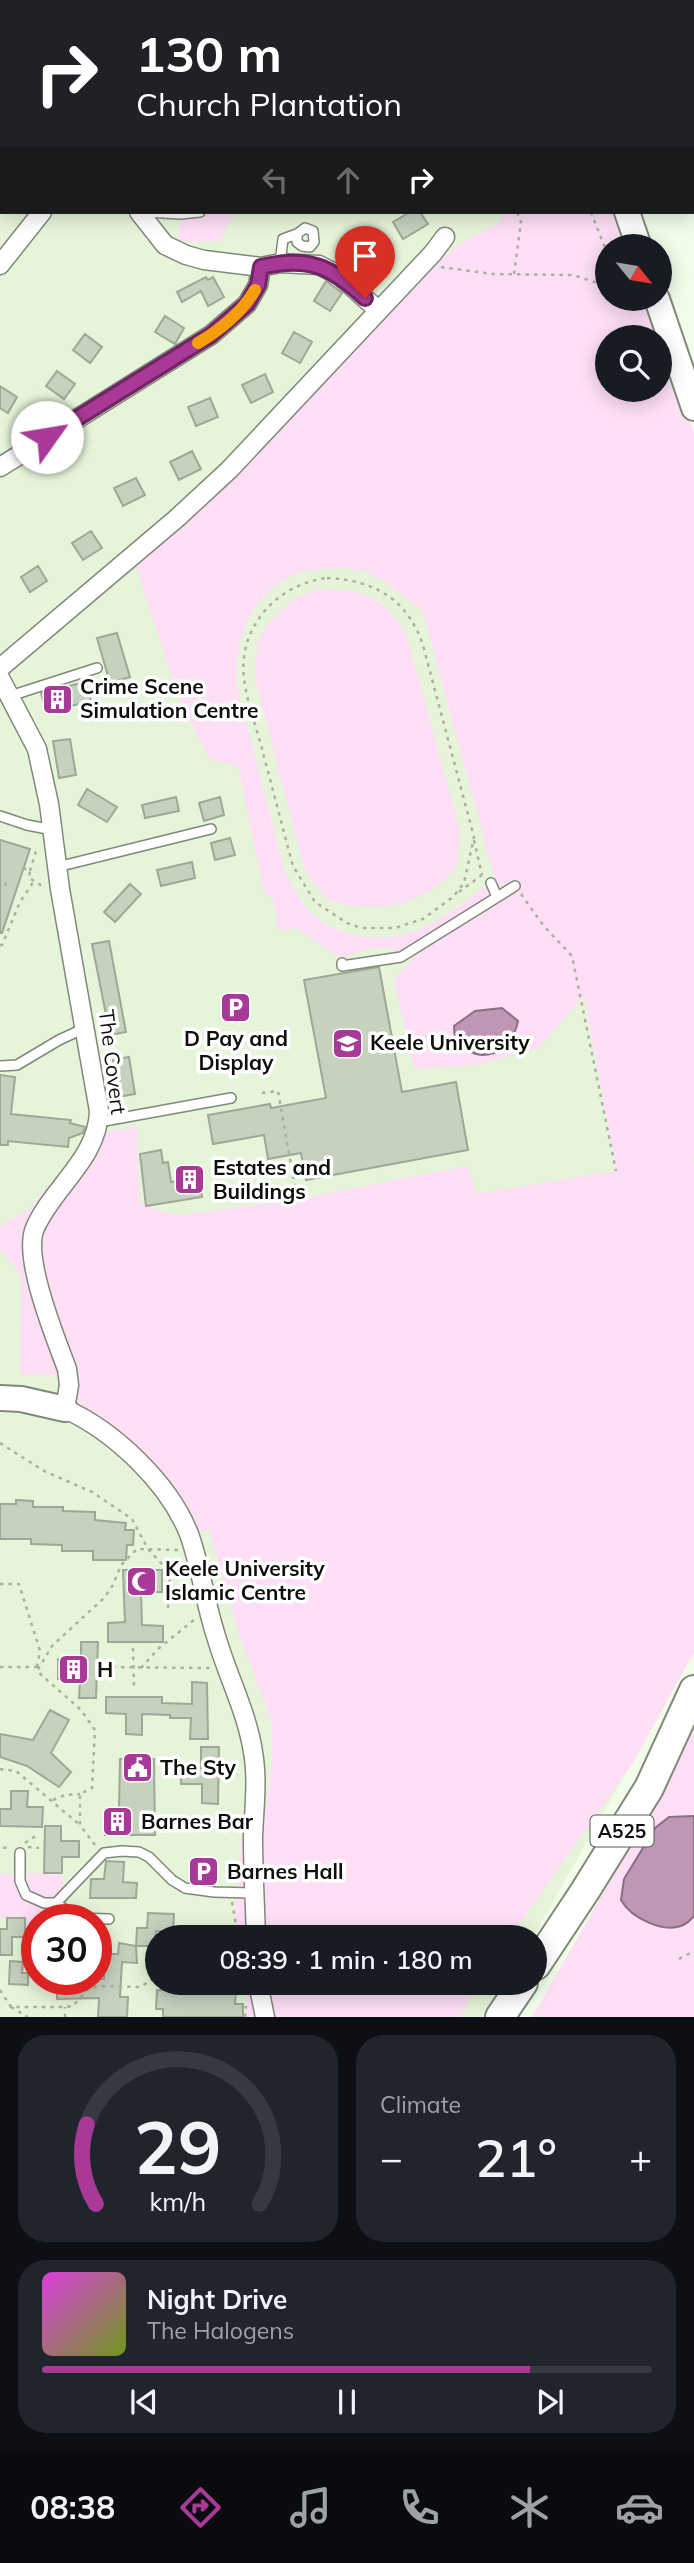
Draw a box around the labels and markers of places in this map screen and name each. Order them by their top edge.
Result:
pin [335,226,395,298]
place label: Crime Scene Simulation Centre [80,673,259,723]
building icon: Crime Scene Simulation Centre [40,682,74,716]
parking icon: D Pay and Display [219,990,253,1024]
place label: D Pay and Display [184,1025,288,1075]
school or university icon: Keele University [330,1026,364,1060]
place label: Keele University [370,1029,530,1055]
place label: Estates and Buildings [213,1154,331,1204]
building icon: Estates and Buildings [173,1163,207,1197]
place label: Keele University Islamic Centre [165,1555,325,1605]
mosque icon: Keele University Islamic Centre [125,1564,159,1598]
building icon: H [57,1653,91,1687]
place label: H [97,1656,113,1682]
public building icon: The Sty [120,1751,154,1785]
place label: The Sty [160,1754,236,1780]
building icon: Barnes Bar [101,1805,135,1839]
place label: Barnes Bar [141,1808,254,1834]
parking icon: Barnes Hall [187,1855,221,1889]
place label: Barnes Hall [227,1858,343,1884]

